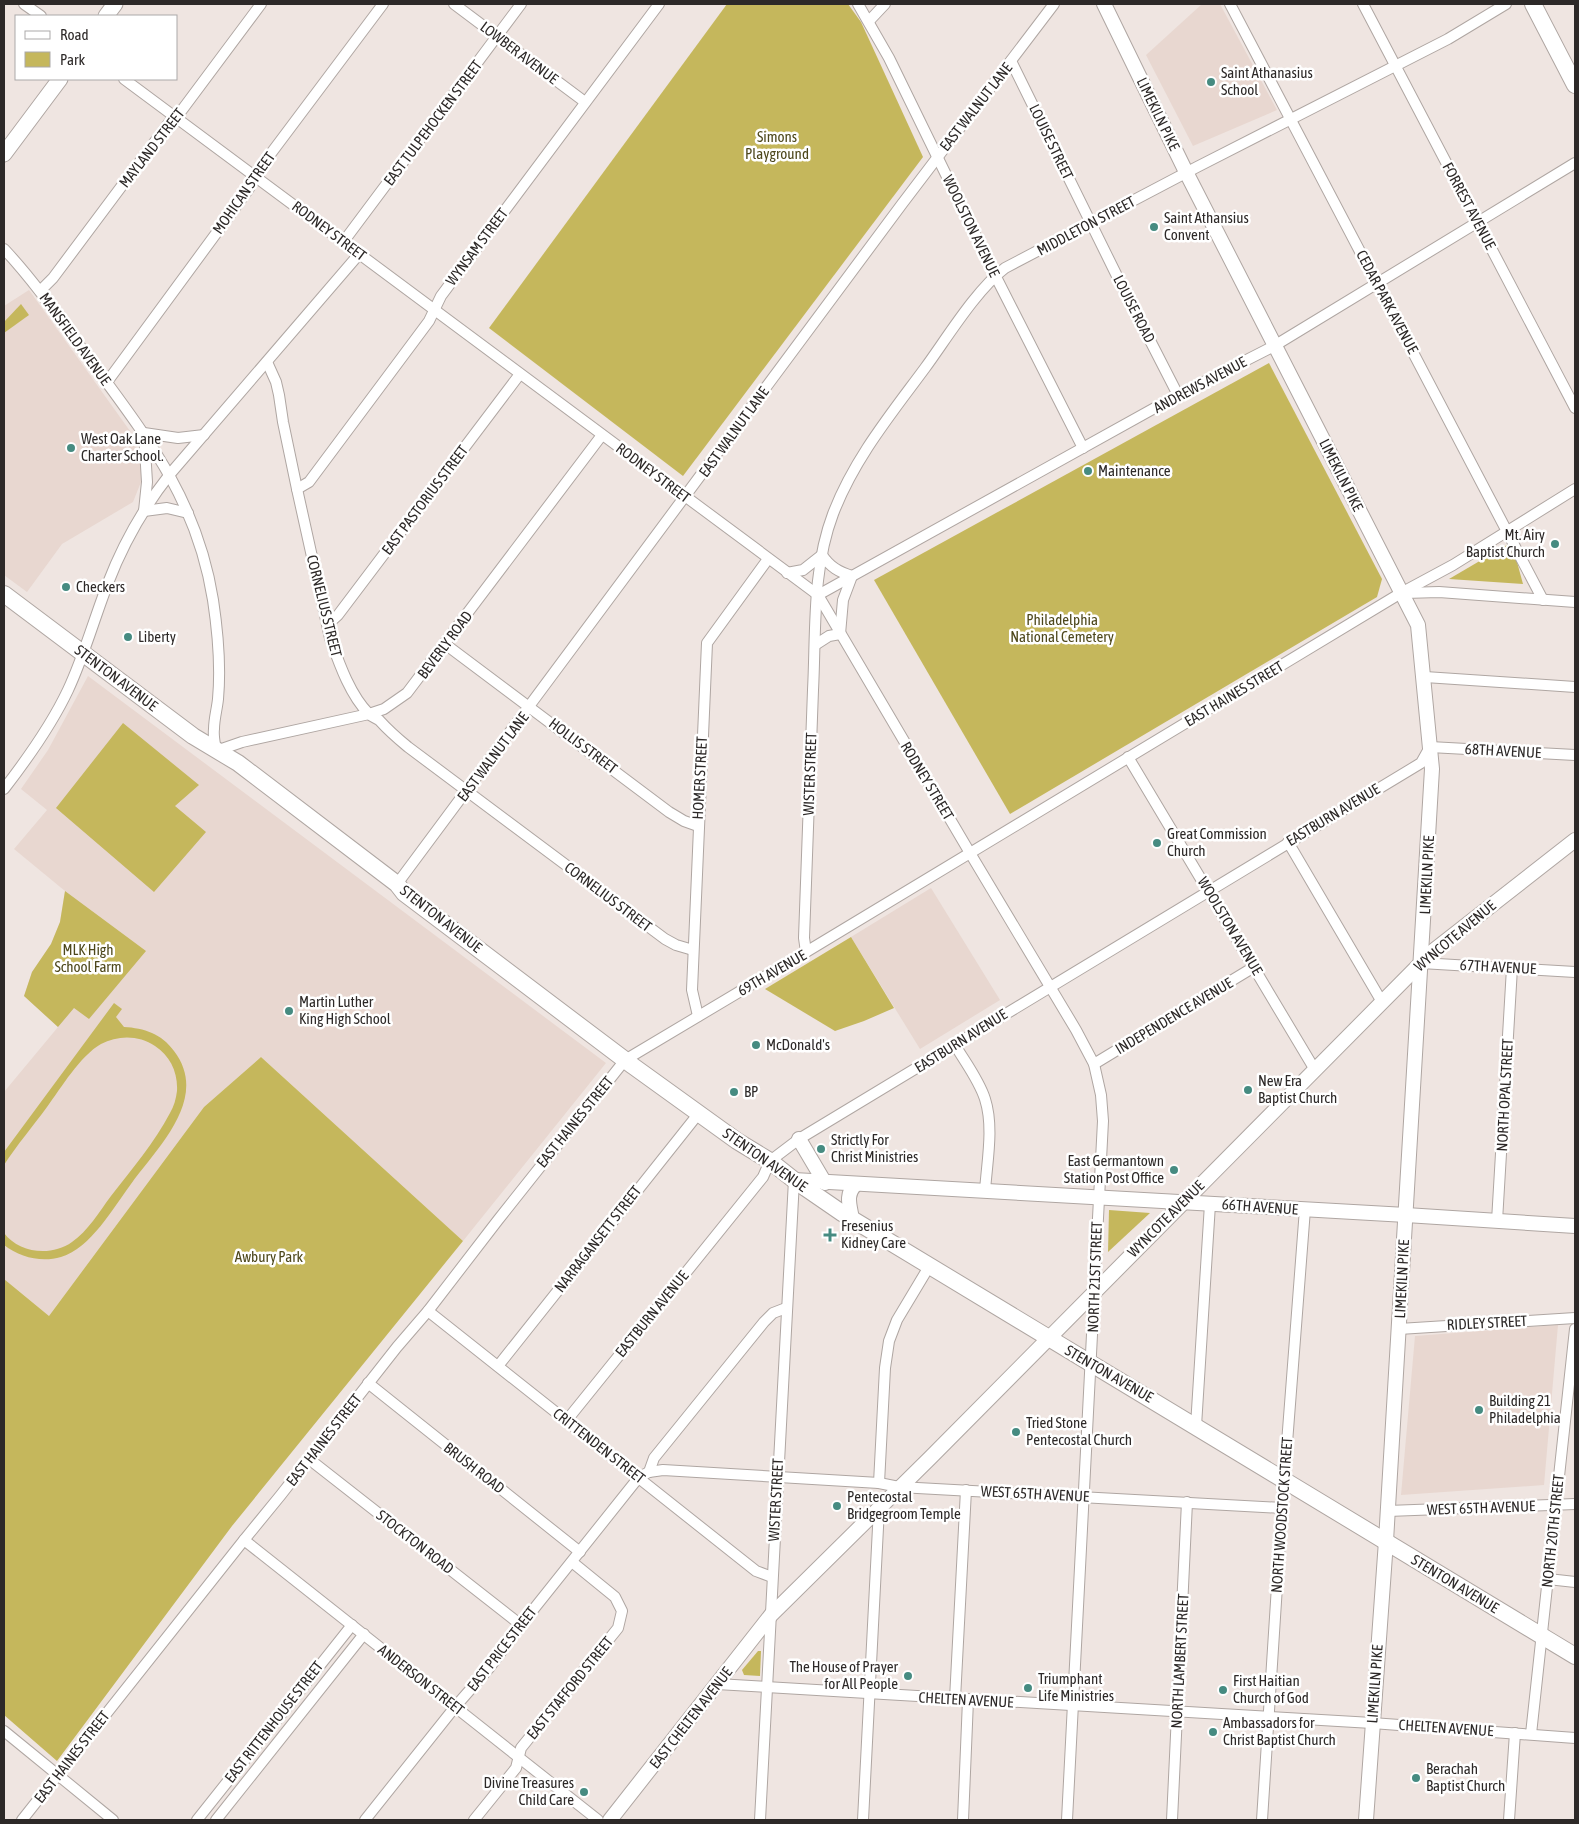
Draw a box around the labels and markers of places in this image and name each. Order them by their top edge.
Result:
place label: Saint Athanasius School [1221,64,1313,98]
marker: Saint Athanasius School [1205,76,1217,88]
place label: Saint Athansius Convent [1164,209,1249,243]
marker: Saint Athansius Convent [1148,221,1160,233]
place label: West Oak Lane Charter School. [81,430,164,464]
marker: West Oak Lane Charter School. [65,442,77,454]
place label: Maintenance [1098,462,1171,479]
marker: Maintenance [1082,465,1094,477]
place label: Mt. Airy Baptist Church [1466,526,1545,560]
marker: Mt. Airy Baptist Church [1549,538,1561,550]
place label: Checkers [76,578,125,595]
marker: Checkers [60,581,72,593]
place label: Liberty [138,628,176,645]
marker: Liberty [122,631,134,643]
place label: Great Commission Church [1167,825,1267,859]
marker: Great Commission Church [1151,837,1163,849]
place label: Martin Luther King High School [299,993,391,1027]
marker: Martin Luther King High School [283,1005,295,1017]
place label: McDonald's [766,1036,830,1053]
marker: McDonald's [750,1039,762,1051]
place label: New Era Baptist Church [1258,1072,1337,1106]
place label: BP [744,1083,758,1100]
marker: New Era Baptist Church [1242,1084,1254,1096]
marker: BP [728,1086,740,1098]
place label: Strictly For Christ Ministries [831,1131,918,1165]
marker: Strictly For Christ Ministries [815,1143,827,1155]
place label: East Germantown Station Post Office [1064,1152,1164,1186]
marker: East Germantown Station Post Office [1168,1164,1180,1176]
place label: Fresenius Kidney Care [841,1217,906,1251]
marker: Fresenius Kidney Care [823,1228,837,1242]
place label: Building 21 Philadelphia [1489,1392,1561,1426]
marker: Building 21 Philadelphia [1473,1404,1485,1416]
place label: Tried Stone Pentecostal Church [1026,1414,1132,1448]
marker: Tried Stone Pentecostal Church [1010,1426,1022,1438]
place label: Pentecostal Bridgegroom Temple [847,1488,961,1522]
marker: Pentecostal Bridgegroom Temple [831,1500,843,1512]
place label: The House of Prayer for All People [789,1658,899,1692]
marker: The House of Prayer for All People [902,1670,914,1682]
place label: Triumphant Life Ministries [1038,1670,1114,1704]
place label: First Haitian Church of God [1233,1672,1309,1706]
marker: Triumphant Life Ministries [1022,1682,1034,1694]
marker: First Haitian Church of God [1217,1684,1229,1696]
place label: Ambassadors for Christ Baptist Church [1223,1714,1336,1748]
marker: Ambassadors for Christ Baptist Church [1207,1726,1219,1738]
place label: Berachah Baptist Church [1426,1760,1505,1794]
marker: Berachah Baptist Church [1410,1772,1422,1784]
place label: Divine Treasures Child Care [483,1774,574,1808]
marker: Divine Treasures Child Care [578,1786,590,1798]

